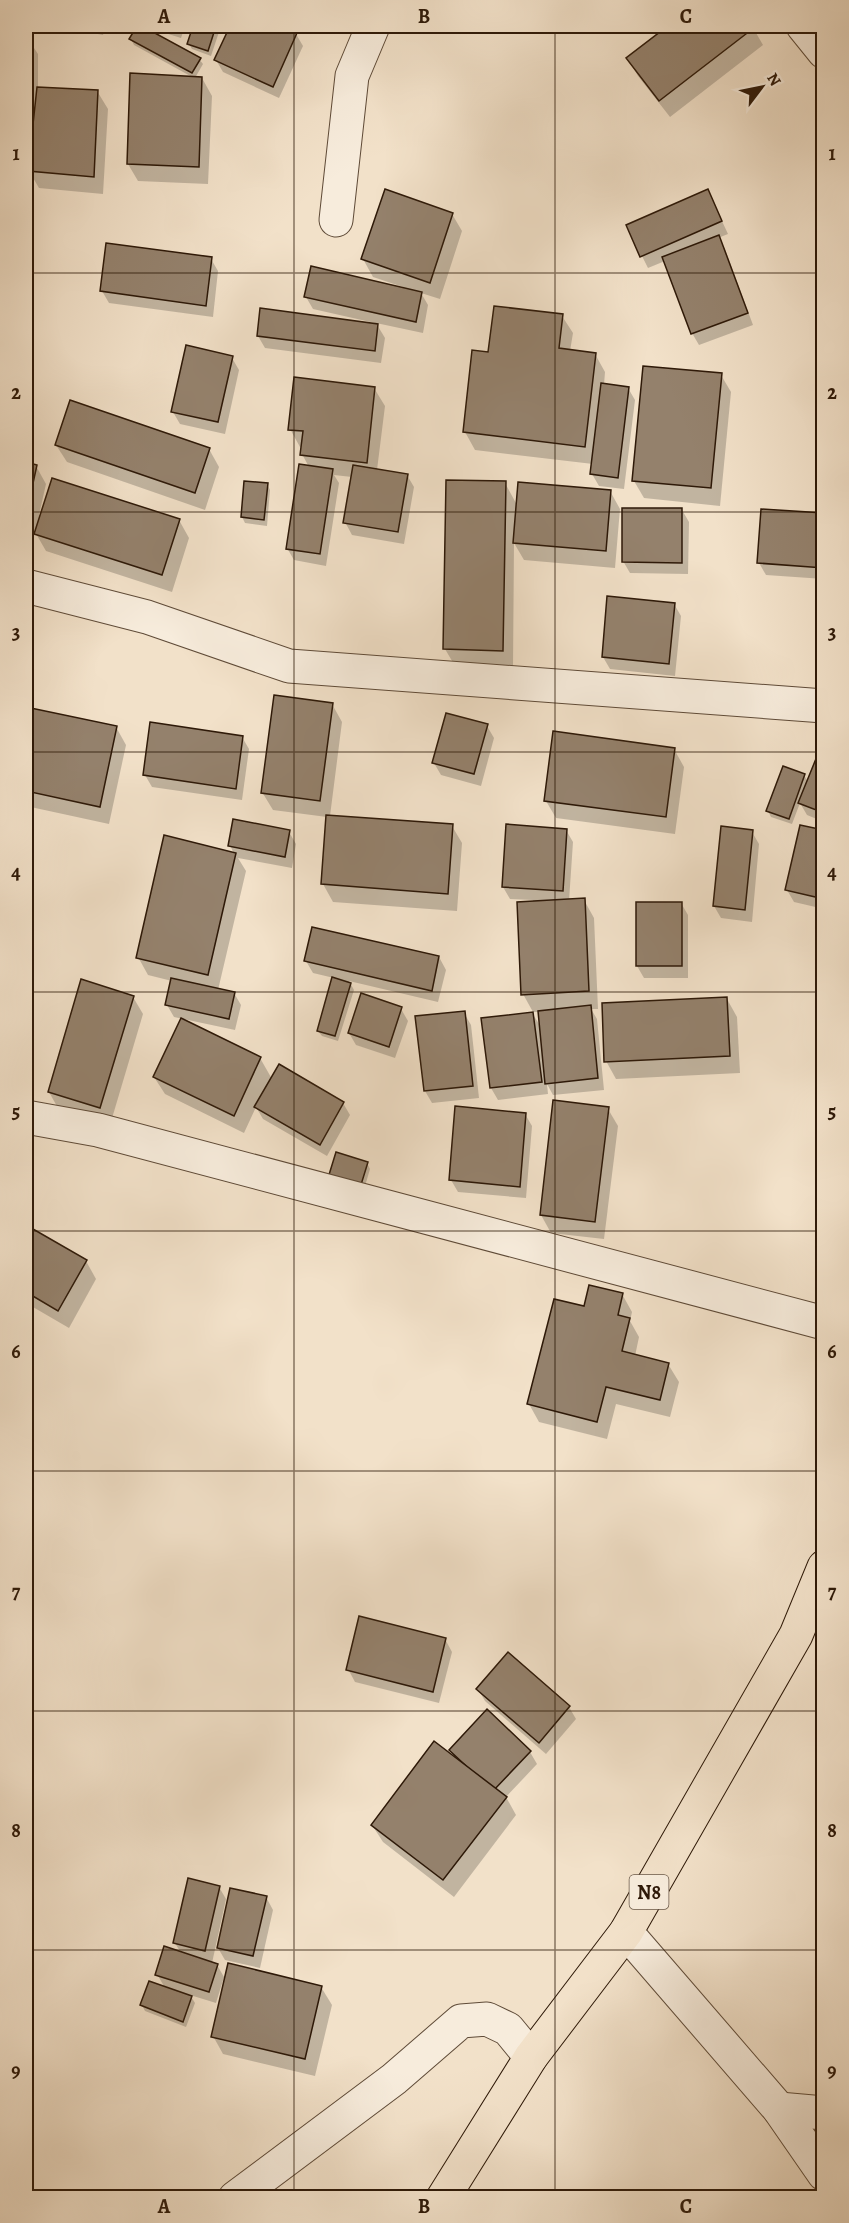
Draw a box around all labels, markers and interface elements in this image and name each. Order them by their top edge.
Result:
text: A [157,3,171,30]
text: B [418,3,430,30]
text: C [680,3,692,30]
north arrow [732,57,792,117]
text: N [761,69,786,91]
text: 1 [12,140,20,167]
text: 1 [828,140,836,167]
text: 2 [11,379,21,406]
text: 2 [827,379,837,406]
text: 3 [12,619,20,646]
text: 3 [828,619,836,646]
text: 4 [11,859,21,886]
text: 4 [827,859,837,886]
text: 5 [12,1098,20,1125]
text: 5 [828,1098,836,1125]
text: 6 [11,1338,21,1365]
text: 6 [827,1338,837,1365]
text: 7 [12,1578,21,1605]
text: 7 [828,1578,837,1605]
text: 8 [11,1817,21,1844]
text: 8 [827,1817,837,1844]
road number: N8 [630,1875,668,1909]
text: 9 [11,2057,21,2084]
text: 9 [827,2057,837,2084]
text: A [157,2193,171,2220]
text: B [418,2193,430,2220]
text: C [680,2193,692,2220]

